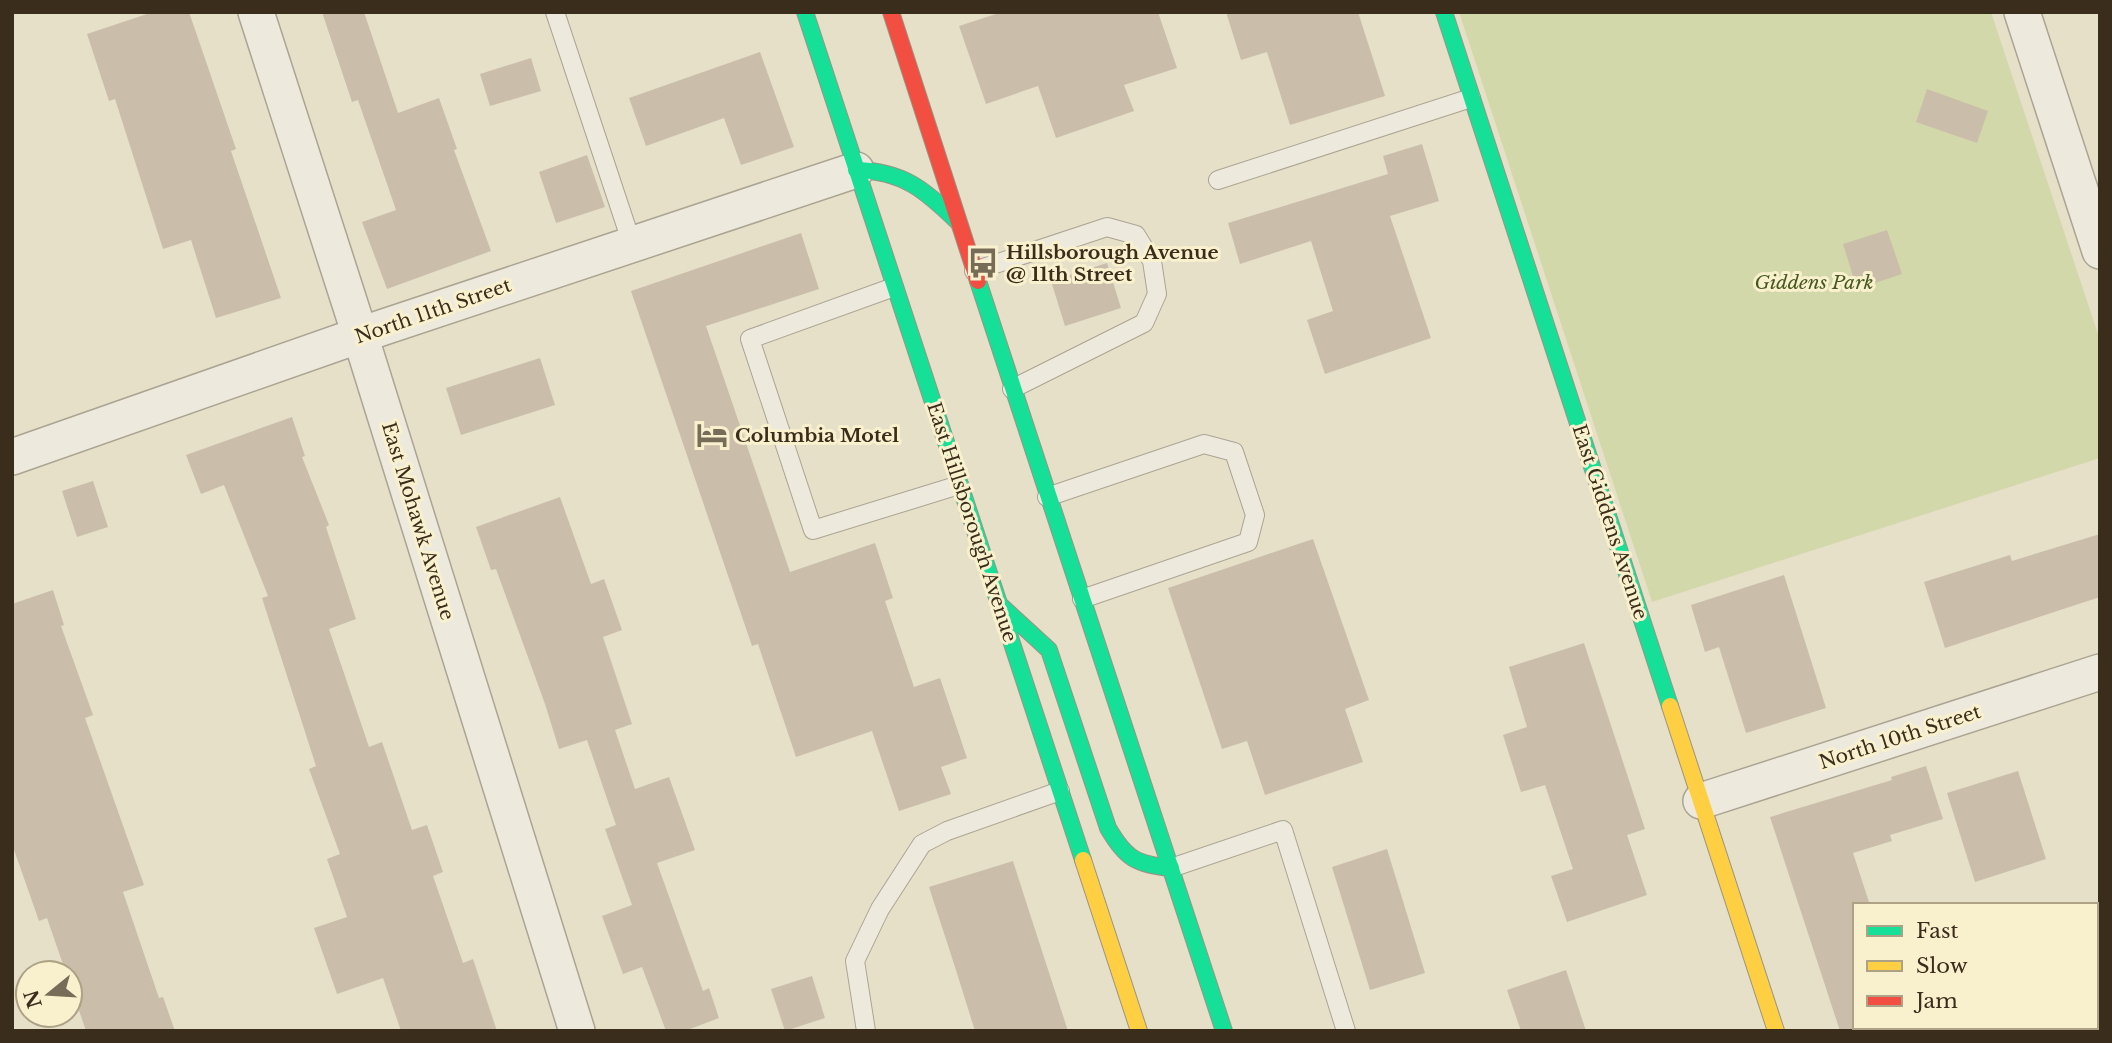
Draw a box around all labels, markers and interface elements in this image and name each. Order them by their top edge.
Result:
place label: Hillsborough Avenue @ 11th Street [1006,241,1219,286]
bus stop icon: Hillsborough Avenue @ 11th Street [966,246,1000,280]
park label: Giddens Park [1754,271,1874,294]
street label: North 11th Street [352,273,515,348]
street label: East Hillsborough Avenue [922,399,1022,645]
hotel icon: Columbia Motel [695,418,729,452]
street label: East Mohawk Avenue [377,419,459,623]
street label: East Giddens Avenue [1568,421,1652,623]
place label: Columbia Motel [735,424,899,447]
street label: North 10th Street [1816,700,1985,774]
legend [1853,903,2098,1029]
text: Fast [1916,918,1958,944]
text: Slow [1916,953,1968,979]
north arrow [14,959,84,1029]
text: N [20,987,47,1011]
text: Jam [1913,988,1958,1014]

